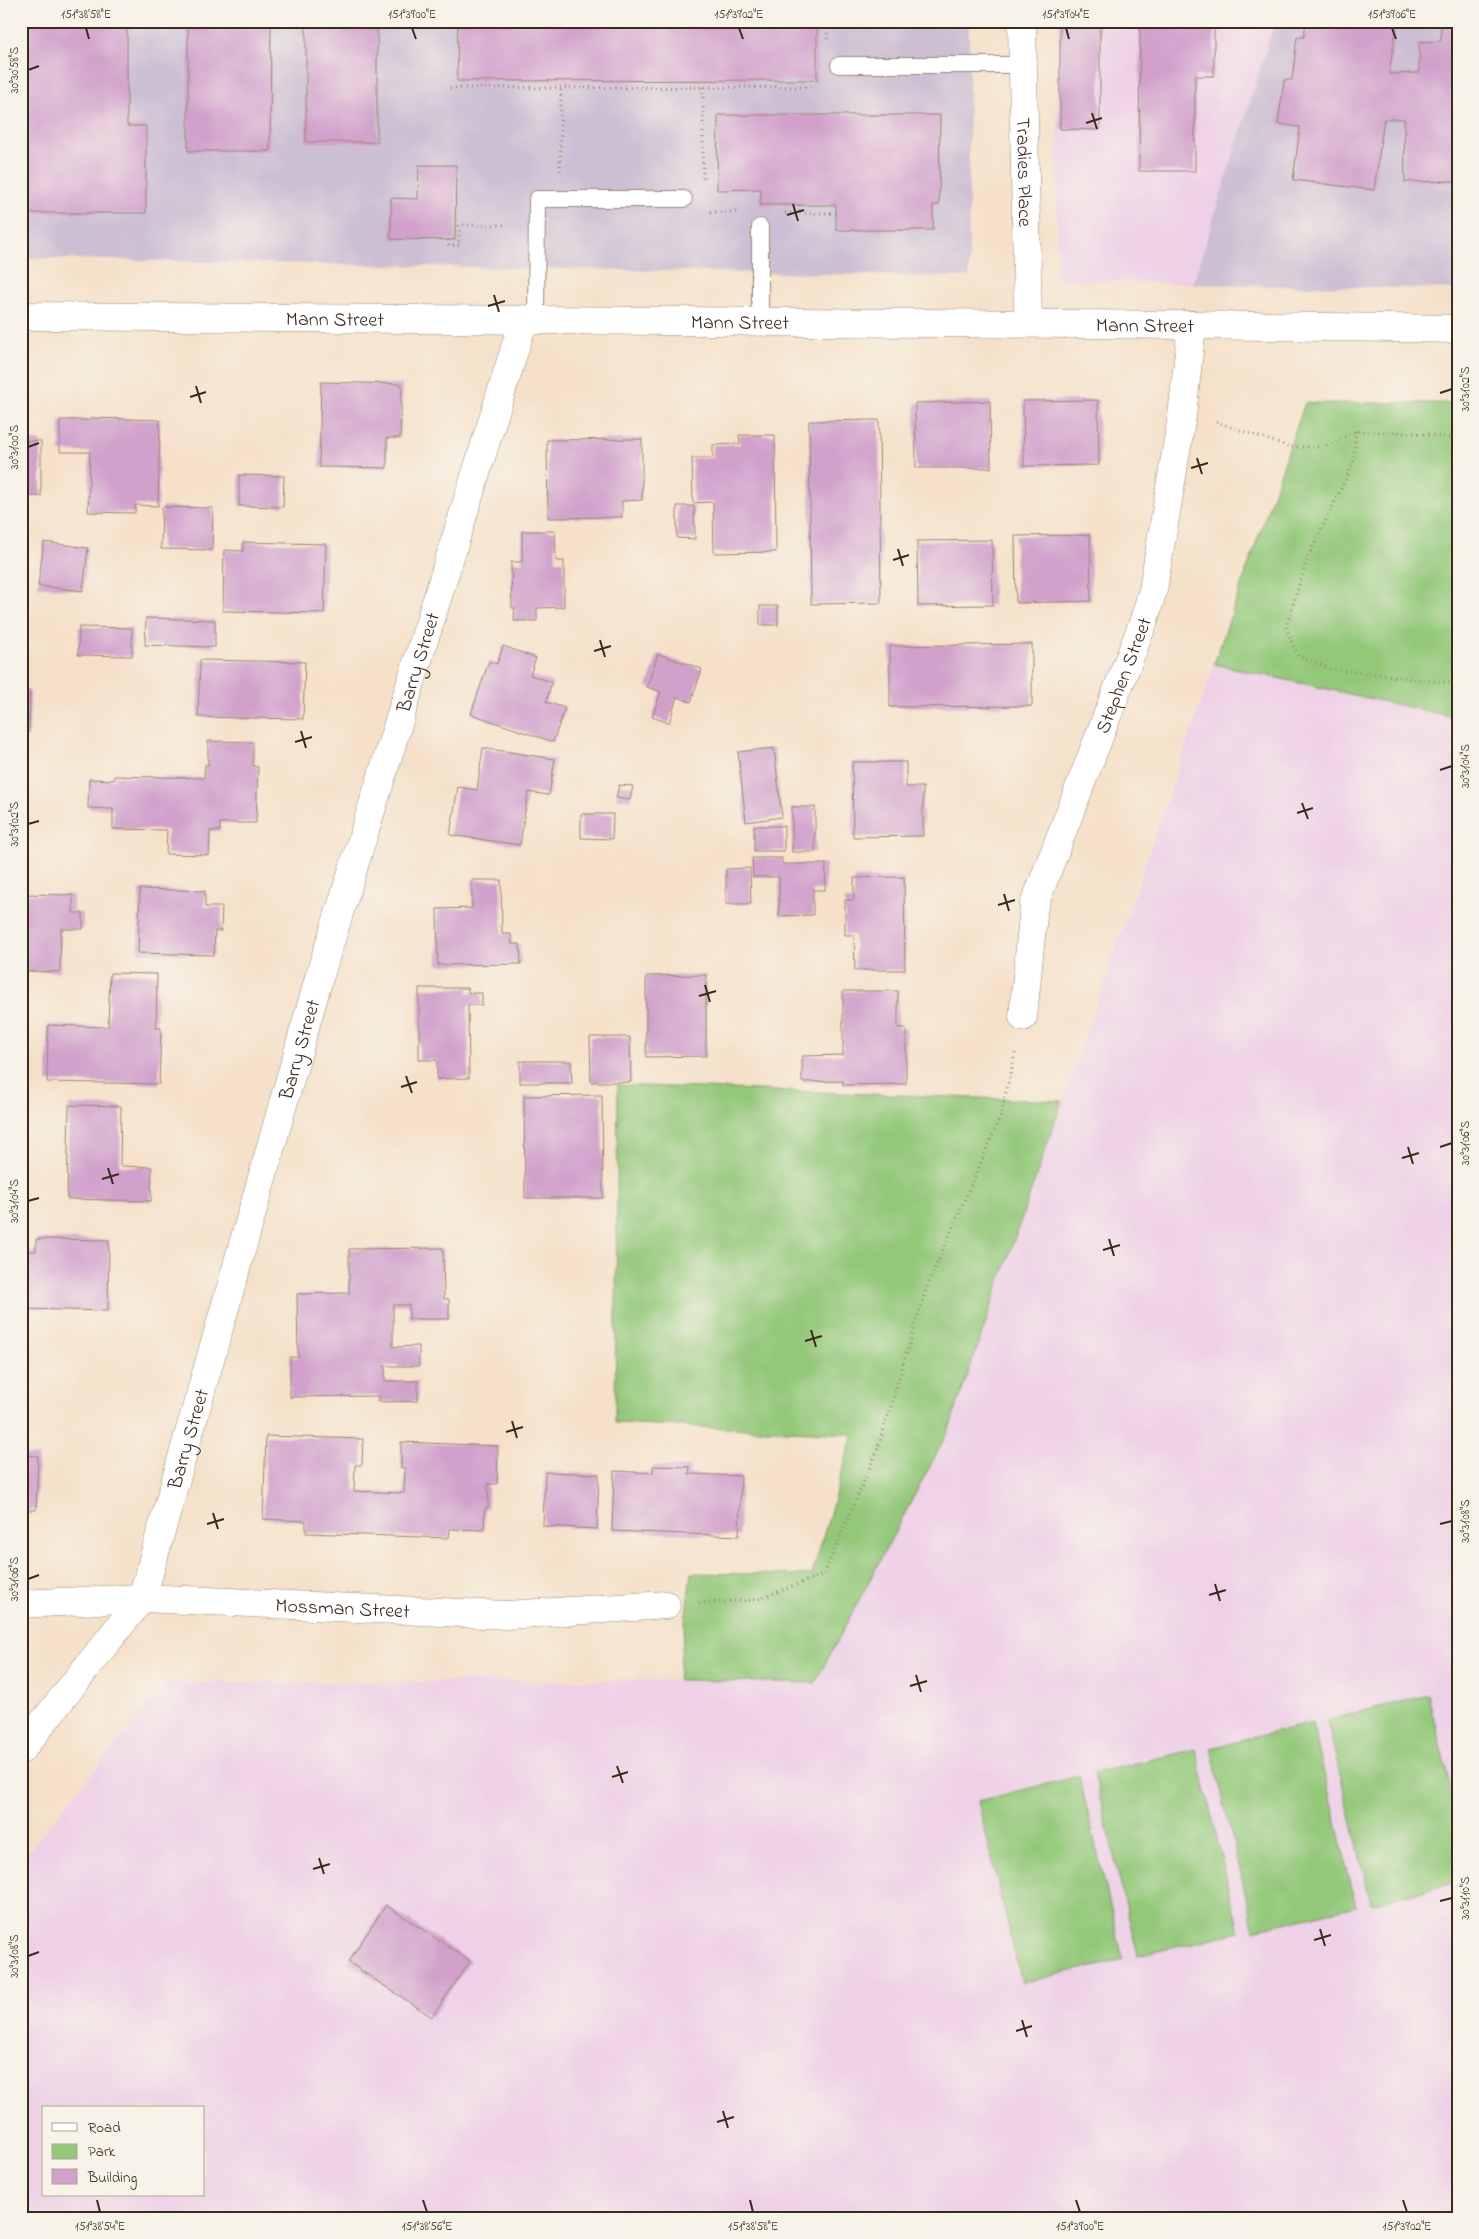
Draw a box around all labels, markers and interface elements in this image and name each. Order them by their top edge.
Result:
text: 151°38'58"E [61,6,111,24]
text: 151°39'00"E [388,6,436,24]
text: 151°39'02"E [715,6,763,24]
text: 151°39'04"E [1042,6,1090,24]
text: 151°39'06"E [1368,6,1416,24]
text: 30°30'58"S [6,46,24,93]
street label: Tradies Place [1007,117,1038,227]
street label: Mann Street [286,306,384,336]
street label: Mann Street [691,309,789,339]
street label: Mann Street [1096,312,1194,342]
text: 30°31'02"S [1457,366,1475,412]
text: 30°31'00"S [6,425,24,469]
street label: Barry Street [390,609,449,717]
street label: Stephen Street [1090,614,1161,738]
text: 30°31'04"S [1457,744,1475,788]
text: 30°31'02"S [6,801,24,847]
street label: Barry Street [273,996,329,1104]
text: 30°31'06"S [1457,1121,1475,1165]
text: 30°31'04"S [6,1179,24,1223]
street label: Barry Street [162,1385,218,1494]
text: 30°31'08"S [1457,1499,1475,1543]
text: 30°31'06"S [6,1557,24,1601]
street label: Mossman Street [275,1592,411,1628]
text: 30°31'10"S [1457,1876,1475,1919]
text: 30°31'08"S [6,1934,24,1978]
legend [42,2106,205,2196]
text: Road [88,2117,121,2139]
text: Park [88,2141,116,2163]
text: Building [87,2167,137,2190]
text: 151°38'54"E [75,2218,125,2236]
text: 151°38'56"E [402,2218,452,2236]
text: 151°38'58"E [728,2218,778,2236]
text: 151°39'00"E [1056,2218,1104,2236]
text: 151°39'02"E [1383,2218,1431,2236]

